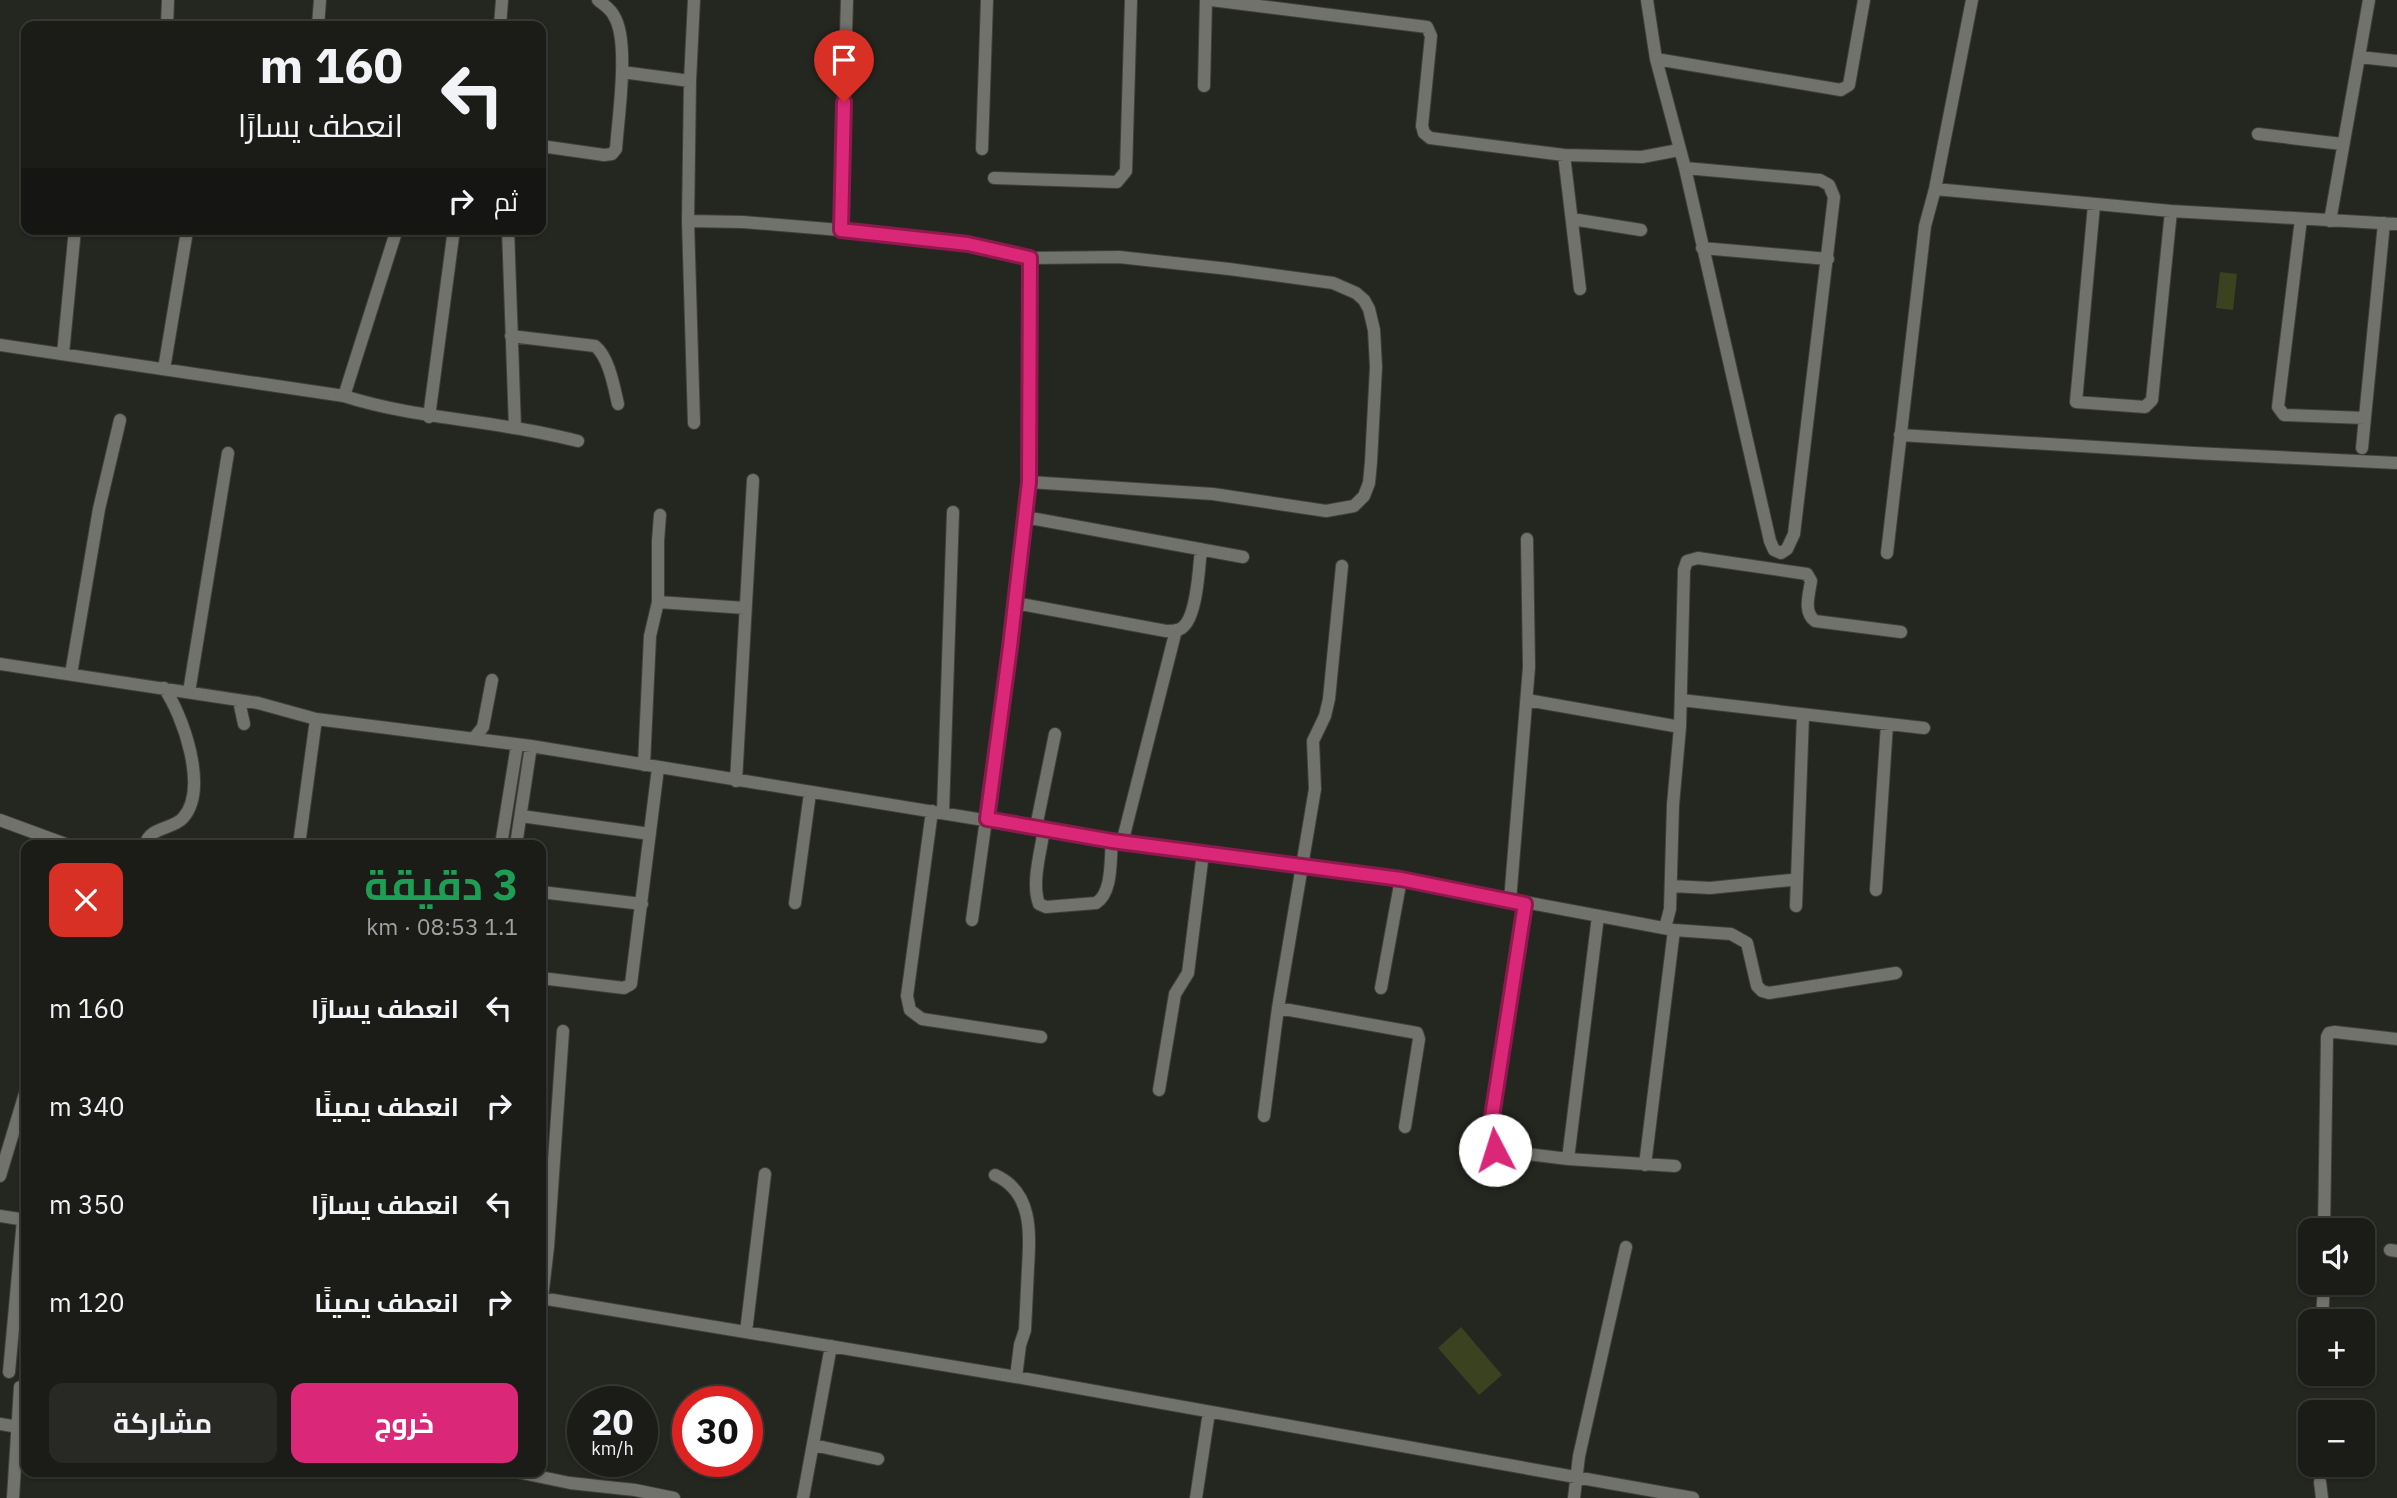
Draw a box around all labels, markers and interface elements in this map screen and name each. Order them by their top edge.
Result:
pin [814,30,874,102]
text: 160 m [259,33,403,96]
icon: arrive [825,41,863,79]
icon: left [427,49,518,140]
text: انعطف يسارًا [238,104,403,146]
icon: right [442,182,480,220]
text: ثم [494,184,518,218]
text: 3 دقيقة [364,857,518,912]
button: close [49,863,123,937]
text: 1.1 km · 08:53 [366,911,518,941]
icon: left [480,989,518,1027]
text: 160 m [49,991,125,1025]
text: انعطف يسارًا [311,991,459,1025]
icon: right [480,1087,518,1125]
text: 340 m [49,1089,125,1123]
text: انعطف يمينًا [314,1089,459,1123]
position arrow [1458,1113,1532,1187]
icon: left [480,1185,518,1223]
text: 350 m [49,1187,125,1221]
text: انعطف يسارًا [311,1187,459,1221]
map controls [2298,1218,2375,1477]
button: sound [2298,1218,2375,1295]
icon: right [480,1283,518,1321]
text: 120 m [49,1285,125,1319]
text: انعطف يمينًا [314,1285,459,1319]
button: + [2298,1309,2375,1386]
button: مشاركة [49,1383,277,1463]
button: خروج [291,1383,518,1463]
speed limit sign: 30 [672,1386,763,1477]
text: 20 [591,1399,634,1445]
button: − [2298,1400,2375,1477]
text: km/h [591,1437,634,1460]

